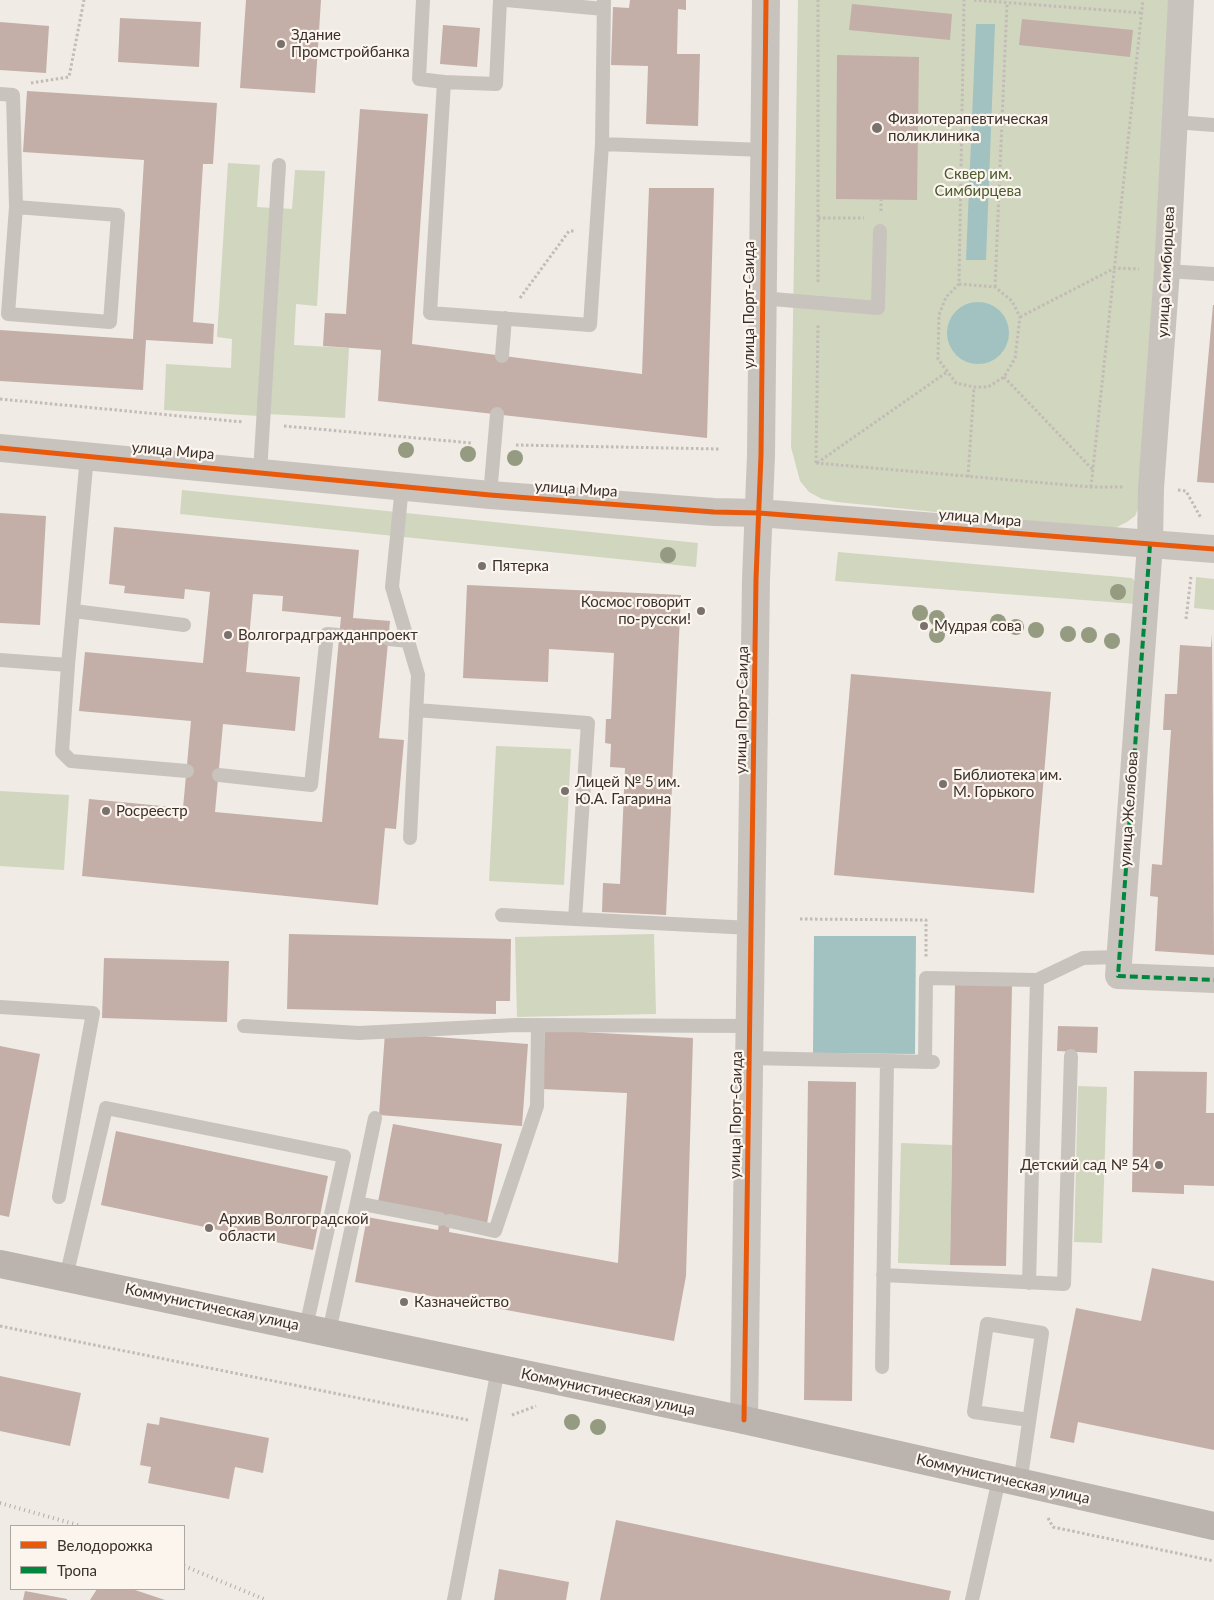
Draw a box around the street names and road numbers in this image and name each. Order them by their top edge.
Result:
street label: улица Симбирцева [1154,206,1178,338]
street label: улица Порт-Саида [740,241,758,369]
street label: улица Мира [131,438,215,464]
street label: улица Мира [534,477,618,501]
street label: улица Мира [938,505,1022,531]
street label: улица Порт-Саида [732,646,752,774]
street label: улица Желябова [1116,750,1142,868]
street label: улица Порт-Саида [726,1051,746,1179]
street label: Коммунистическая улица [123,1280,301,1334]
street label: Коммунистическая улица [519,1365,697,1419]
street label: Коммунистическая улица [914,1450,1092,1508]

